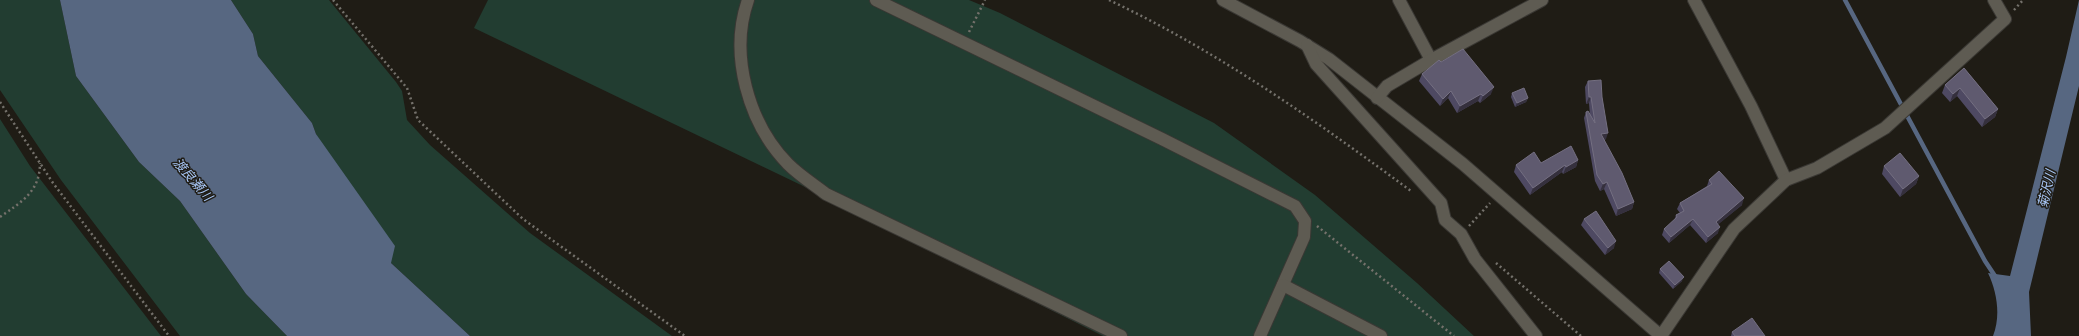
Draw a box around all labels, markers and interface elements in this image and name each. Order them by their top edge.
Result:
water label: 渡良瀬川 [170,154,217,205]
water label: 菊沢川 [2034,166,2059,210]

